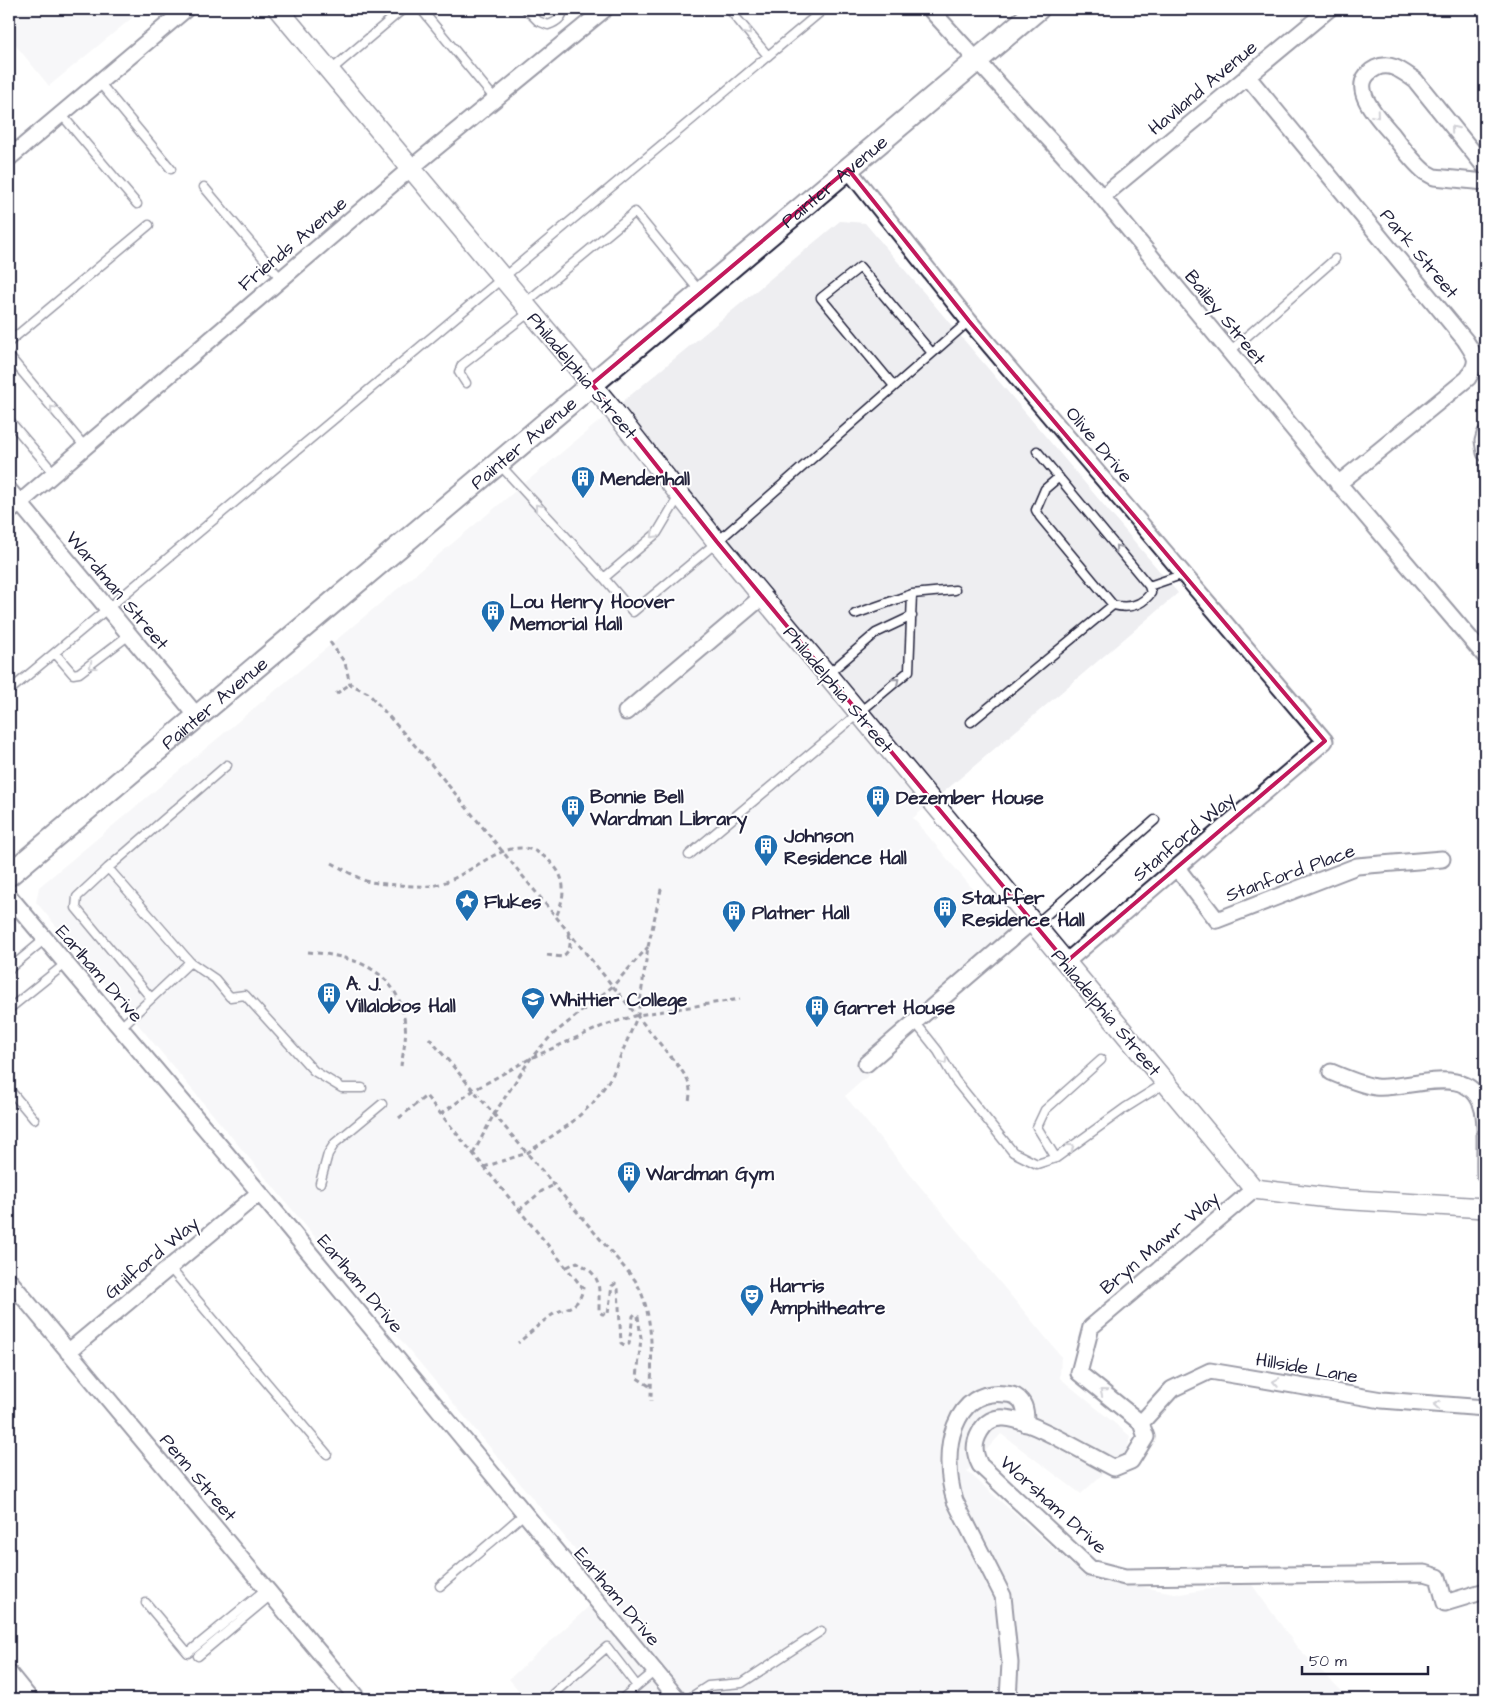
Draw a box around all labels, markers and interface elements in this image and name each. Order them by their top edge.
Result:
one-way arrow [743,26,751,35]
street label: Haviland Avenue [1143,34,1263,142]
one-way arrow [1370,110,1379,119]
one-way arrow [1452,126,1460,135]
street label: Painter Avenue [776,129,894,235]
street label: Friends Avenue [233,190,353,298]
street label: Park Street [1373,203,1465,305]
street label: Bailey Street [1177,264,1272,372]
street label: Philadelphia Street [520,306,643,446]
street label: Painter Avenue [465,391,583,496]
street label: Olive Drive [1059,401,1139,489]
one-way arrow [50,406,59,415]
building icon: Mendenhall [570,465,596,499]
place label: Mendenhall [600,466,690,493]
one-way arrow [535,504,544,513]
street label: Wardman Street [59,526,175,657]
one-way arrow [651,529,660,538]
one-way arrow [1114,545,1123,554]
place label: Lou Henry Hoover Memorial Hall [510,589,675,638]
building icon: Lou Henry Hoover Memorial Hall [480,599,506,633]
street label: Philadelphia Street [776,620,899,760]
street label: Painter Avenue [156,651,274,756]
one-way arrow [88,660,97,669]
one-way arrow [891,678,900,687]
place label: Bonnie Bell Wardman Library [589,784,748,834]
building icon: Dezember House [865,784,891,818]
place label: Dezember House [896,785,1044,812]
street label: Stanford Way [1127,786,1242,889]
building icon: Bonnie Bell Wardman Library [560,794,586,828]
place label: Johnson Residence Hall [783,823,907,872]
building icon: Johnson Residence Hall [753,833,779,867]
street label: Stanford Place [1222,837,1359,909]
place label: Stauffer Residence Hall [961,885,1085,934]
place icon: Flukes [454,888,480,922]
place label: Flukes [484,889,542,916]
building icon: Stauffer Residence Hall [932,895,958,929]
building icon: Platner Hall [721,899,747,933]
place label: Platner Hall [752,900,849,927]
street label: Earlham Drive [49,919,149,1029]
street label: Philadelphia Street [1044,943,1167,1083]
place label: A. J. Villalobos Hall [345,971,456,1020]
building icon: A. J. Villalobos Hall [316,981,342,1015]
school or university icon: Whittier College [520,986,546,1020]
place label: Whittier College [549,987,688,1015]
building icon: Garret House [804,994,830,1028]
place label: Garret House [834,995,956,1022]
one-way arrow [937,1055,947,1064]
one-way arrow [1065,1144,1075,1153]
building icon: Wardman Gym [616,1160,642,1194]
place label: Wardman Gym [645,1161,775,1189]
street label: Bryn Mawr Way [1094,1185,1227,1302]
street label: Guilford Way [99,1210,206,1307]
street label: Earlham Drive [310,1229,409,1339]
place label: Harris Amphitheatre [770,1273,886,1322]
theatre icon: Harris Amphitheatre [739,1283,765,1317]
street label: Hillside Lane [1254,1346,1360,1391]
one-way arrow [1271,1377,1280,1387]
one-way arrow [1100,1390,1109,1398]
one-way arrow [1432,1399,1440,1410]
street label: Penn Street [153,1428,243,1528]
street label: Worsham Drive [993,1450,1113,1561]
street label: Earlham Drive [567,1542,666,1652]
scale bar [1302,1643,1428,1675]
text: 50 m [1309,1651,1347,1672]

